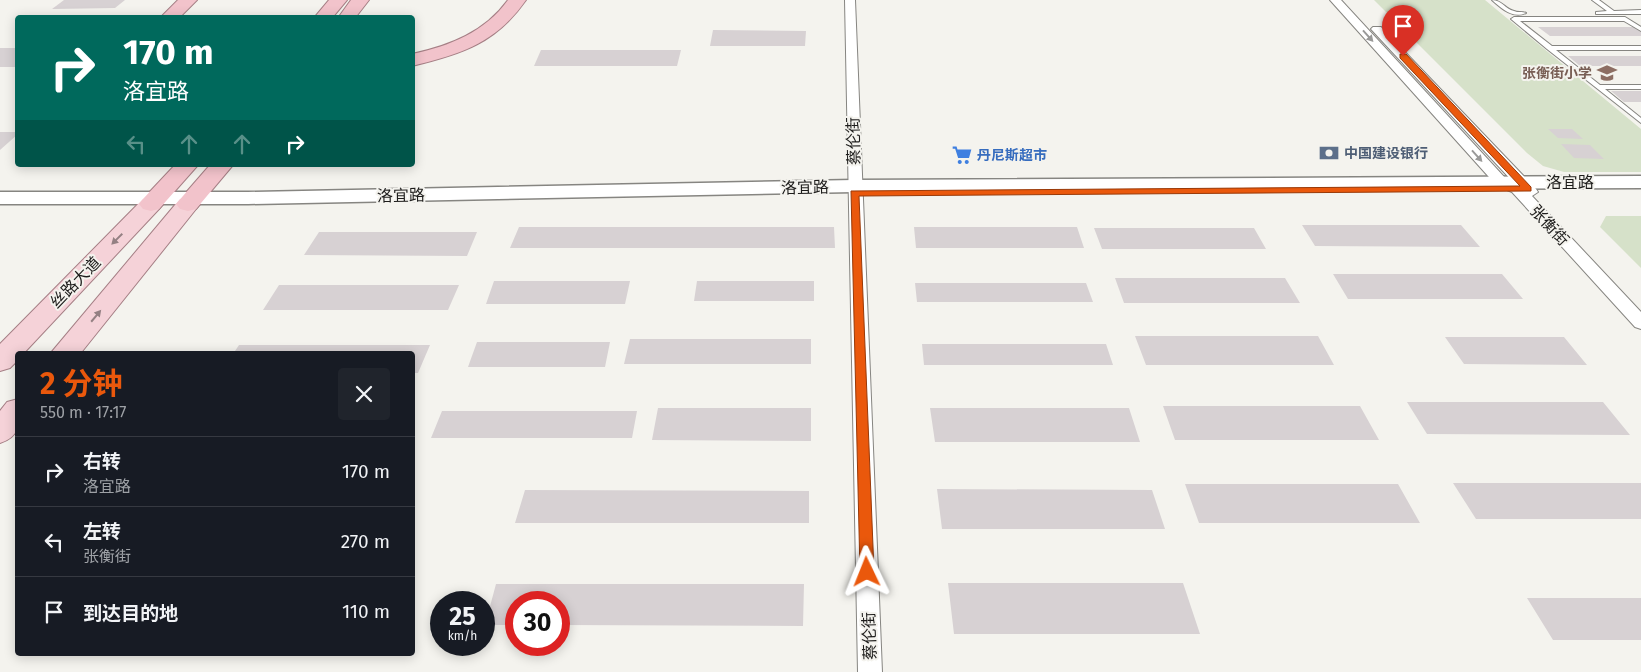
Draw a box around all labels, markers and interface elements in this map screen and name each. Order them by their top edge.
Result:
pin [1382,5,1424,56]
icon: arrive [1389,12,1417,40]
one-way arrow [1362,30,1374,42]
text: 170 m [123,31,214,73]
icon: right [40,35,105,100]
school or university icon: 张衡街小学 [1596,62,1618,84]
place label: 张衡街小学 [1522,65,1592,82]
text: 洛宜路 [123,78,189,105]
street label: 蔡伦街 [844,117,863,165]
icon: left [122,130,150,158]
icon: ahead [175,130,203,158]
icon: ahead [228,130,256,158]
icon: right [281,130,309,158]
bank icon: 中国建设银行 [1318,142,1340,164]
supermarket icon: 丹尼斯超市 [951,144,973,166]
place label: 中国建设银行 [1344,145,1428,162]
place label: 丹尼斯超市 [977,147,1047,164]
one-way arrow [1471,150,1483,162]
street label: 洛宜路 [1546,173,1594,192]
street label: 洛宜路 [781,178,829,197]
street label: 洛宜路 [377,186,425,205]
street label: 张衡街 [1526,201,1573,249]
one-way arrow [111,233,123,245]
street label: 丝路大道 [46,253,104,312]
one-way arrow [90,310,101,323]
text: 2 分钟 [40,366,123,402]
button: close [338,368,390,420]
text: 550 m · 17:17 [40,403,126,422]
text: 右转 [83,450,121,473]
icon: right [40,458,68,486]
text: 170 m [342,460,390,483]
text: 洛宜路 [83,477,131,496]
text: 左转 [83,520,121,543]
icon: left [40,528,68,556]
text: 270 m [341,530,390,553]
position arrow [840,545,892,597]
text: 张衡街 [83,547,131,566]
speed limit sign: 30 [505,591,570,656]
icon: arrive [40,598,68,626]
text: 110 m [342,600,390,623]
text: 到达目的地 [83,602,178,625]
text: 25 [449,602,476,632]
street label: 蔡伦街 [859,612,880,660]
text: km/h [448,629,477,643]

